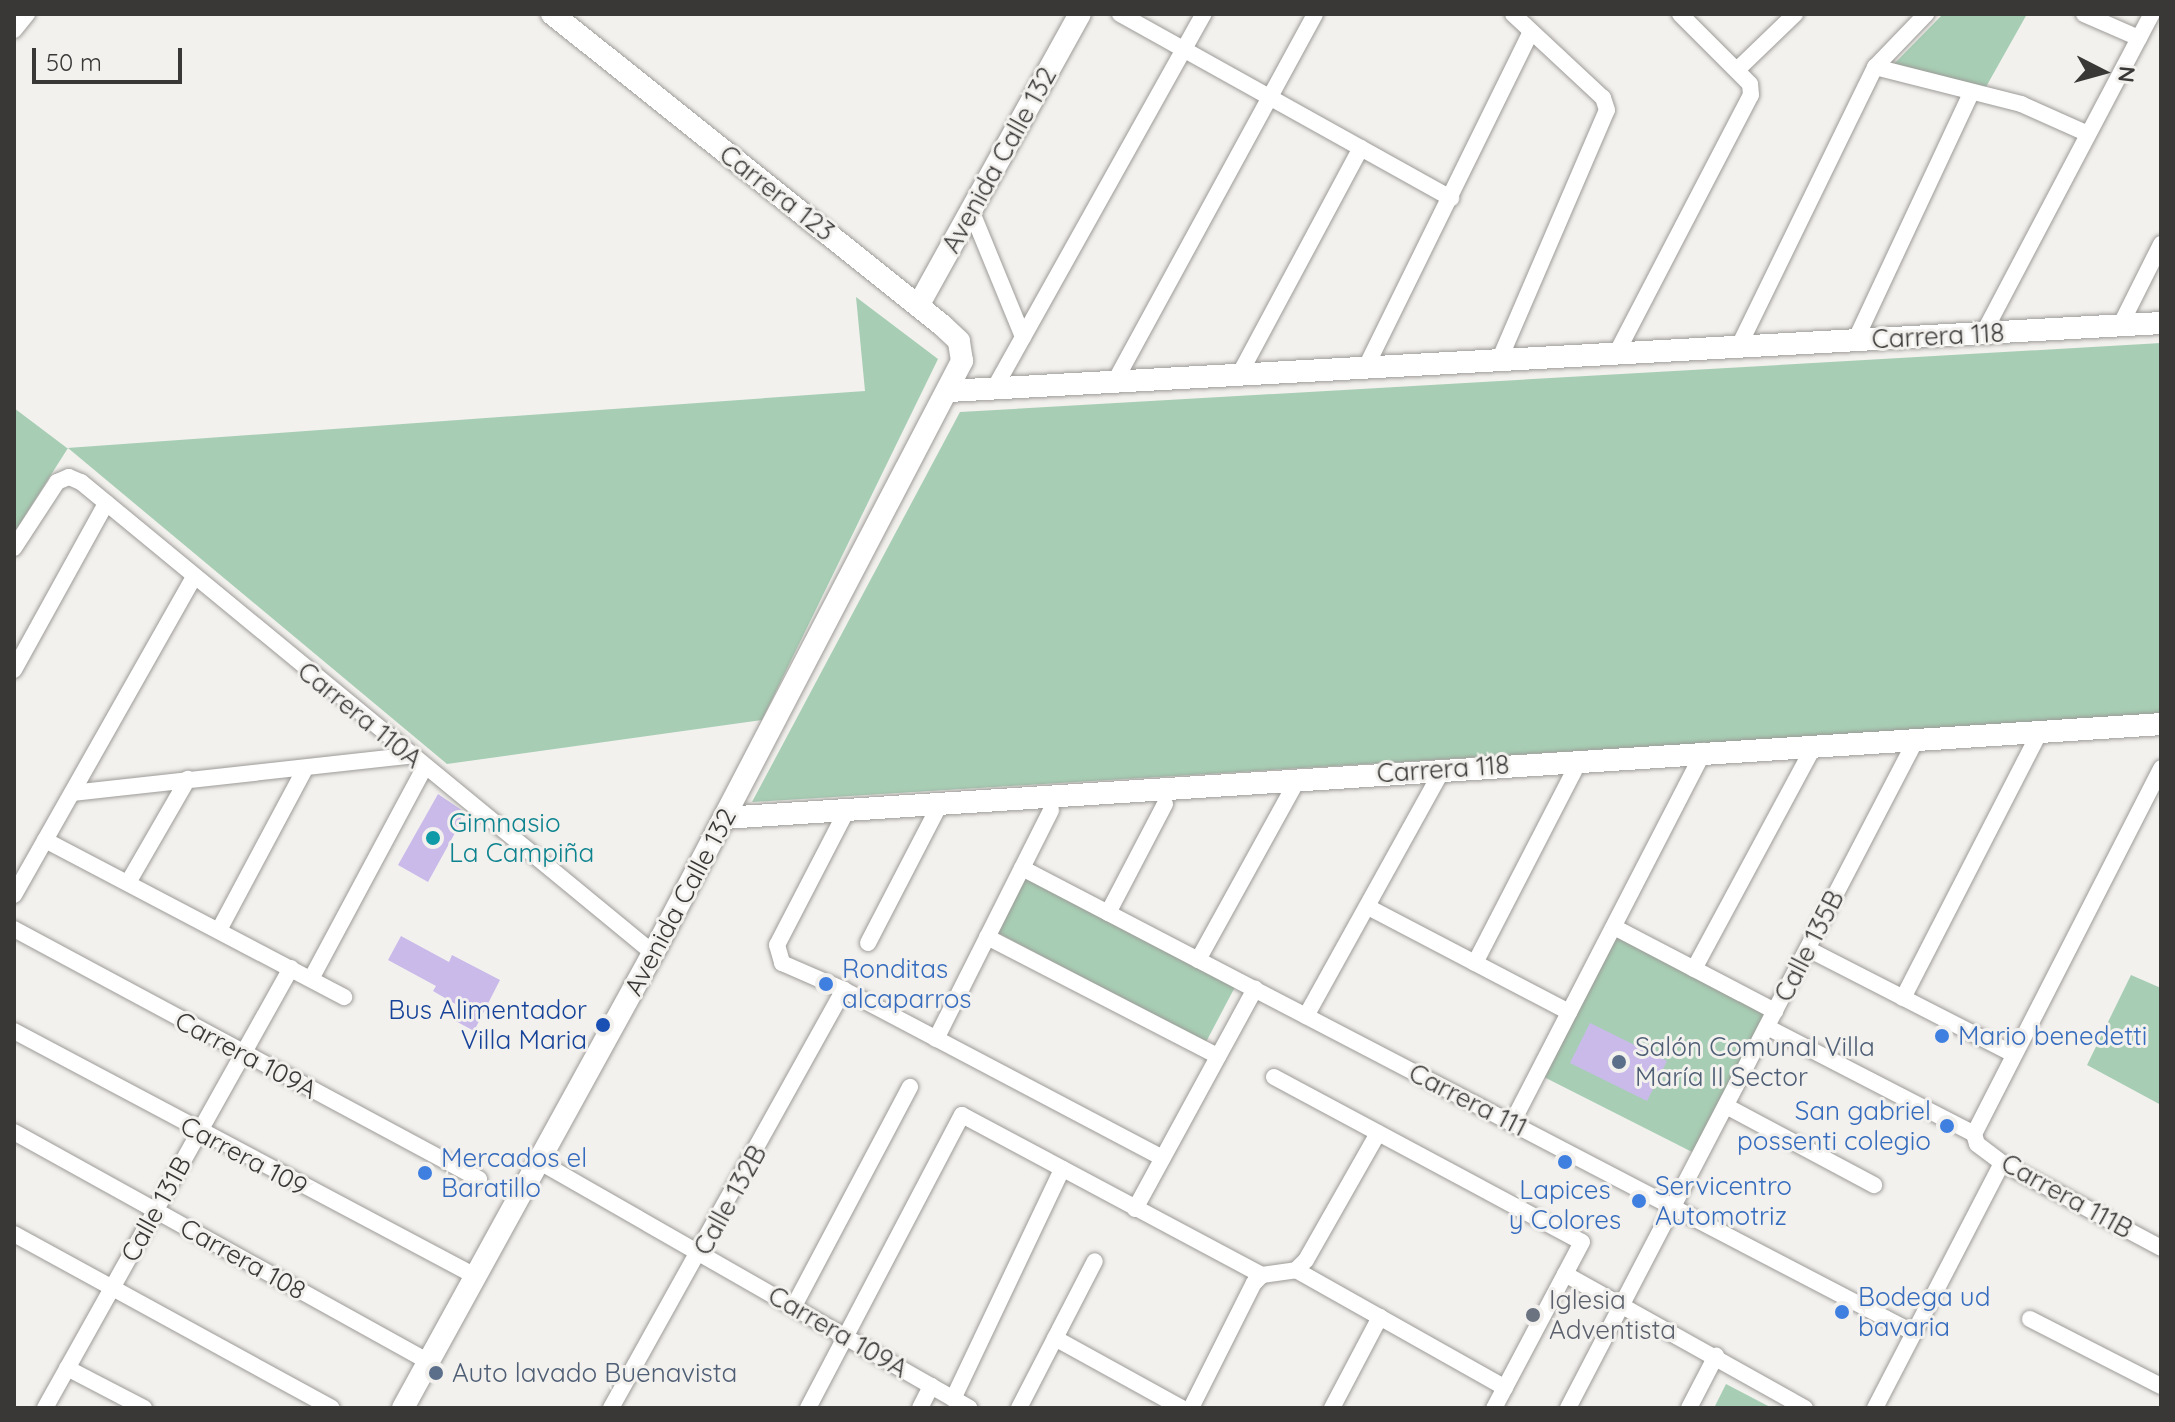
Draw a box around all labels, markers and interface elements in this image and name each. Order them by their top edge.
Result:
scale bar [36,32,186,82]
north arrow [2063,32,2143,112]
text: 50 m [46,47,102,77]
street label: Avenida Calle 132 [935,62,1063,258]
text: N [2112,65,2142,84]
street label: Carrera 123 [713,139,841,247]
street label: Carrera 118 [1871,317,2005,355]
street label: Carrera 110A [292,655,428,775]
street label: Carrera 118 [1376,749,1510,789]
street label: Avenida Calle 132 [618,803,742,1001]
place label: Gimnasio La Campiña [449,807,594,868]
marker: Gimnasio La Campiña [424,829,442,847]
street label: Calle 135B [1768,885,1850,1007]
place label: Ronditas alcaparros [842,953,972,1014]
marker: Ronditas alcaparros [817,975,835,993]
place label: Bus Alimentador Villa Maria [388,994,587,1056]
street label: Carrera 109A [170,1005,322,1105]
marker: Bus Alimentador Villa Maria [594,1016,612,1034]
place label: Mario benedetti [1958,1020,2147,1052]
marker: Mario benedetti [1933,1027,1951,1045]
place label: Salón Comunal Villa María II Sector [1635,1031,1875,1092]
marker: Salón Comunal Villa María II Sector [1610,1053,1628,1071]
street label: Carrera 111 [1404,1057,1532,1143]
place label: San gabriel possenti colegio [1737,1095,1931,1156]
street label: Carrera 109 [175,1110,313,1202]
marker: San gabriel possenti colegio [1938,1117,1956,1135]
street label: Calle 132B [687,1140,773,1260]
place label: Mercados el Baratillo [441,1142,587,1204]
street label: Carrera 111B [1996,1147,2138,1245]
street label: Calle 131B [114,1151,198,1267]
marker: Lapices y Colores [1556,1153,1574,1171]
marker: Mercados el Baratillo [416,1164,434,1182]
place label: Servicentro Automotriz [1655,1170,1792,1232]
place label: Lapices y Colores [1509,1174,1621,1236]
marker: Servicentro Automotriz [1630,1192,1648,1210]
street label: Carrera 108 [175,1212,311,1306]
street label: Carrera 109A [763,1280,913,1384]
place label: Bodega ud bavaria [1858,1281,1990,1342]
place label: Iglesia Adventista [1549,1284,1676,1346]
marker: Bodega ud bavaria [1833,1303,1851,1321]
marker: Iglesia Adventista [1524,1306,1542,1324]
place label: Auto lavado Buenavista [452,1357,737,1389]
marker: Auto lavado Buenavista [427,1364,445,1382]

